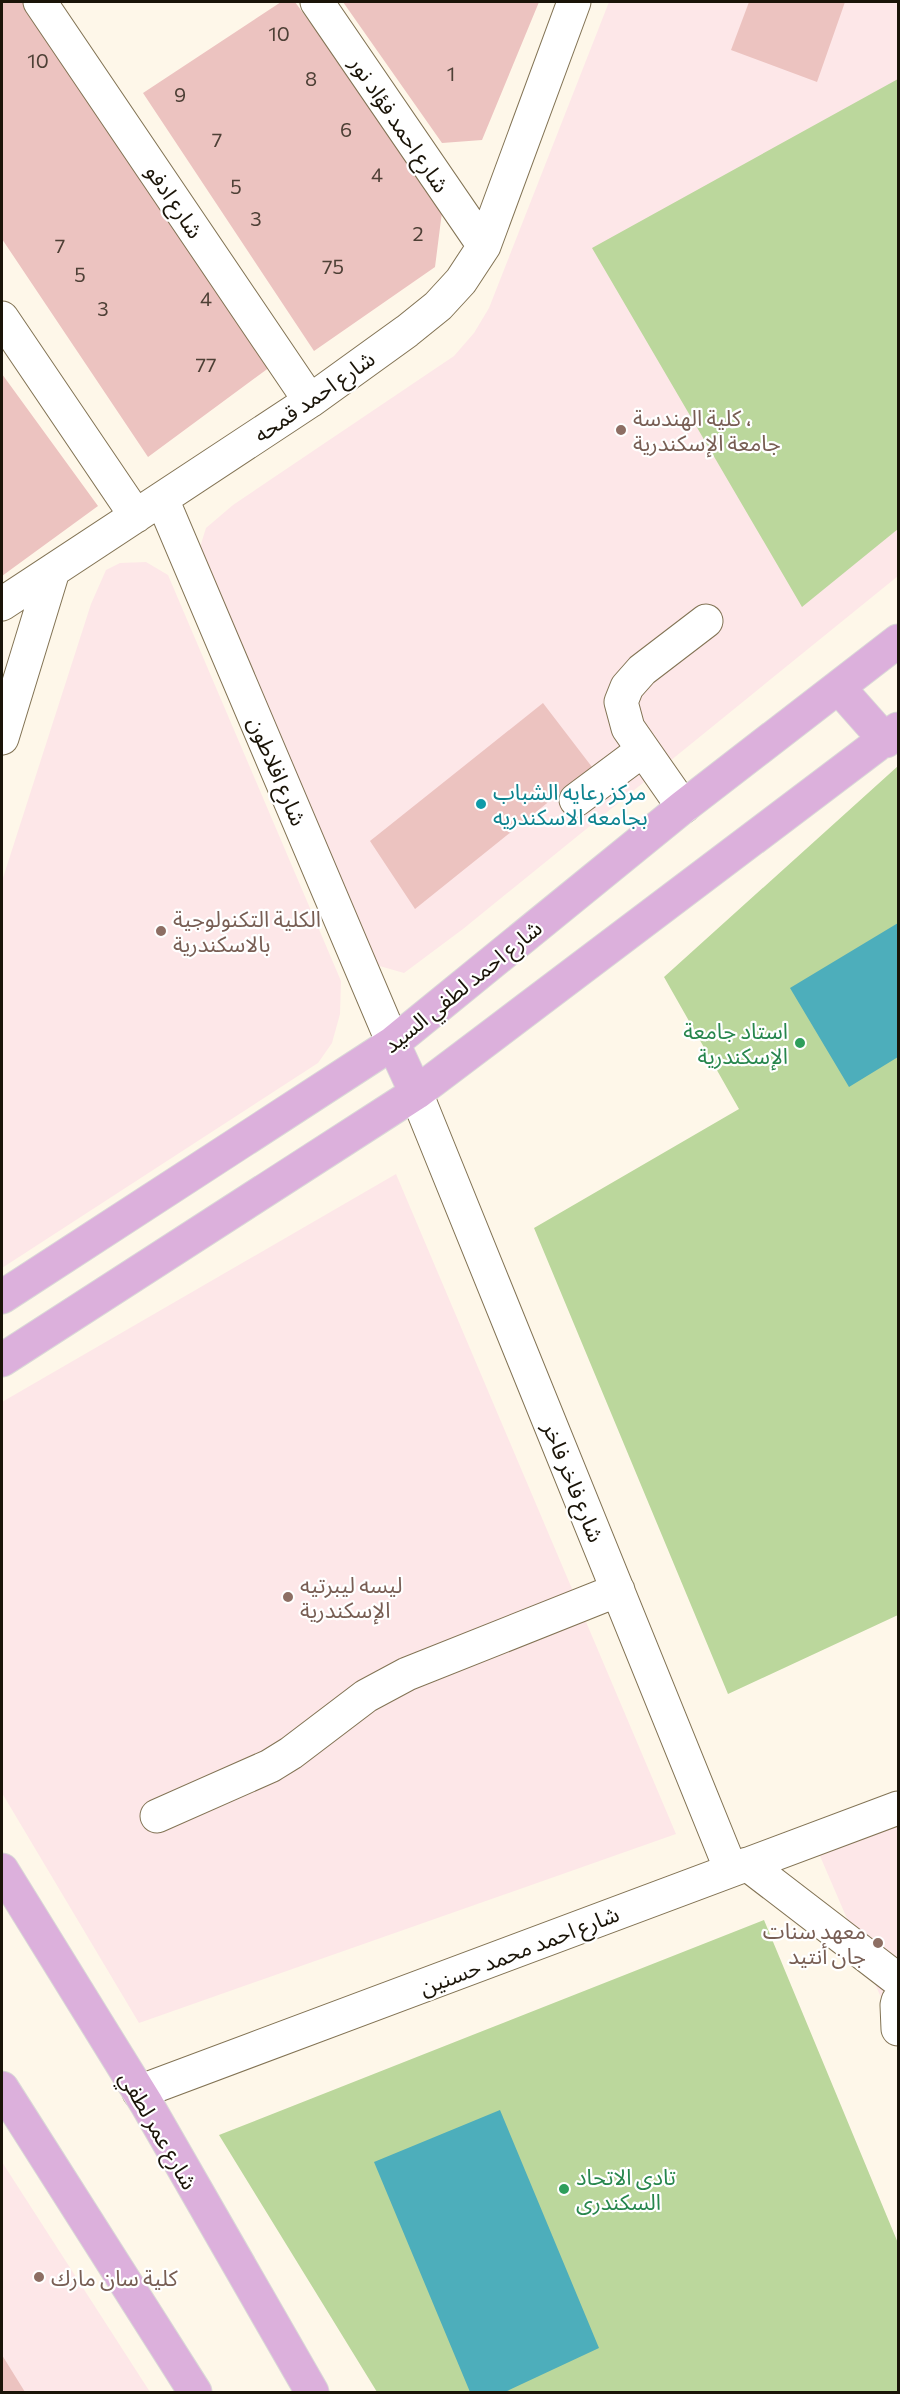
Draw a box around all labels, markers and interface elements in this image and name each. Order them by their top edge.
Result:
house number: 10 [268,21,290,45]
house number: 10 [27,48,49,72]
street label: شارع احمد فؤاد نور [341,50,455,199]
house number: 1 [447,61,455,85]
house number: 8 [305,66,317,90]
house number: 9 [174,82,186,106]
house number: 6 [340,117,352,141]
house number: 7 [212,127,222,151]
street label: شارع ادفو [137,159,209,245]
house number: 4 [371,162,383,186]
house number: 5 [230,174,242,198]
house number: 3 [250,206,262,230]
house number: 2 [412,221,424,245]
house number: 7 [55,233,65,257]
house number: 75 [322,254,344,278]
house number: 5 [74,262,86,286]
house number: 4 [200,286,212,310]
house number: 3 [97,296,109,320]
street label: شارع احمد قمحه [248,344,382,451]
house number: 77 [195,352,217,376]
place label: كلية الهندسة ، جامعة الإسكندرية [633,404,781,458]
marker: كلية الهندسة ، جامعة الإسكندرية [614,423,628,437]
street label: شارع افلاطون [239,712,313,831]
place label: مركز رعايه الشباب بجامعه الاسكندريه [493,778,648,831]
marker: مركز رعايه الشباب بجامعه الاسكندريه [474,797,488,811]
place label: الكلية التكنولوجية بالاسكندرية [173,905,321,958]
street label: شارع احمد لطفي السيد [377,914,549,1061]
marker: الكلية التكنولوجية بالاسكندرية [154,924,168,938]
place label: استاد جامعة الإسكندرية [683,1017,788,1071]
marker: استاد جامعة الإسكندرية [793,1036,807,1050]
street label: شارع فاخر فاخر [534,1417,610,1547]
place label: ليسه ليبرتيه الإسكندرية [300,1571,403,1625]
marker: ليسه ليبرتيه الإسكندرية [281,1590,295,1604]
street label: شارع احمد محمد حسنين [415,1899,624,2004]
place label: معهد سنات جان أنتيد [763,1917,866,1969]
marker: معهد سنات جان أنتيد [871,1936,885,1950]
street label: شارع عمر لطفي [111,2066,204,2196]
place label: تادى الاتحاد السكندرى [576,2163,676,2216]
marker: تادى الاتحاد السكندرى [557,2182,571,2196]
place label: كلية سان مارك [51,2264,179,2292]
marker: كلية سان مارك [32,2270,46,2284]

